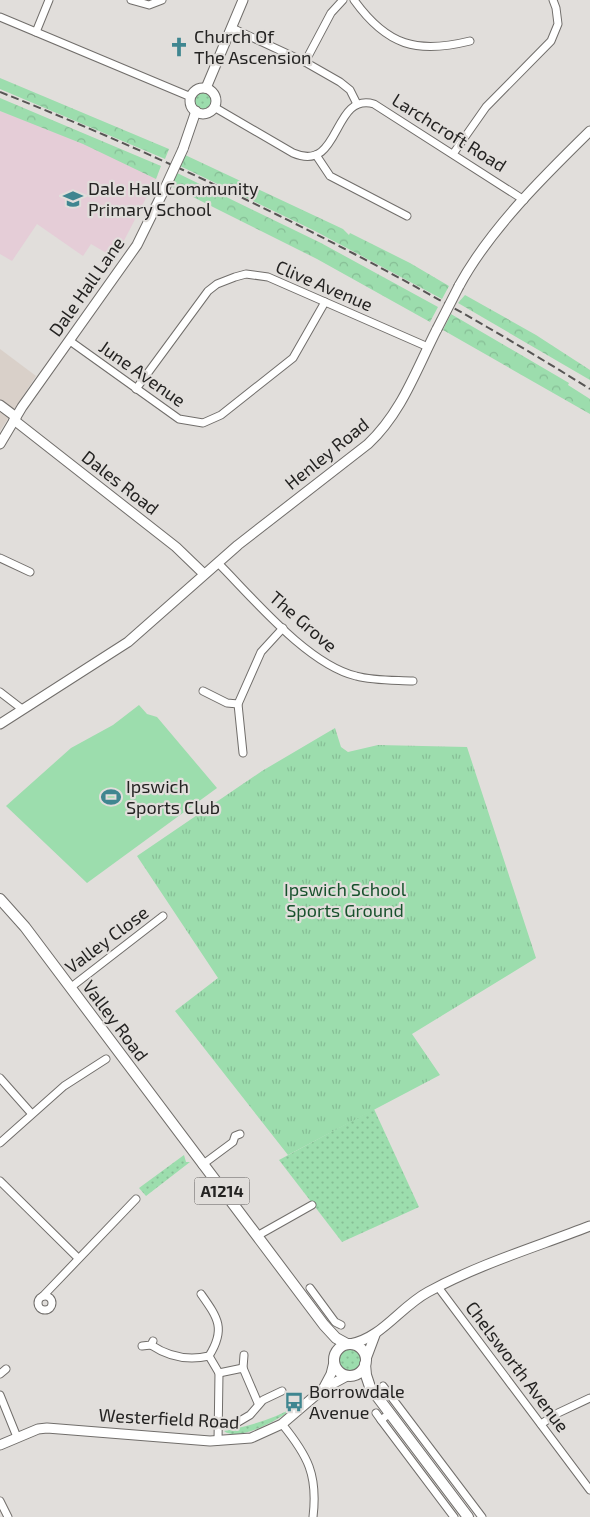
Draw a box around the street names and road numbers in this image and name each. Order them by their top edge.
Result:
street label: Larchcroft Road [388,88,511,176]
street label: Dale Hall Lane [44,232,129,340]
street label: Clive Avenue [273,255,376,315]
street label: June Avenue [95,335,190,411]
street label: Henley Road [280,413,373,494]
street label: Dales Road [78,445,163,519]
street label: The Grove [265,586,342,656]
street label: Valley Close [60,901,152,978]
street label: Valley Road [78,976,153,1065]
road number: A1214 [194,1178,250,1204]
street label: Chelsworth Avenue [461,1297,574,1436]
street label: Westerfield Road [98,1403,240,1433]

